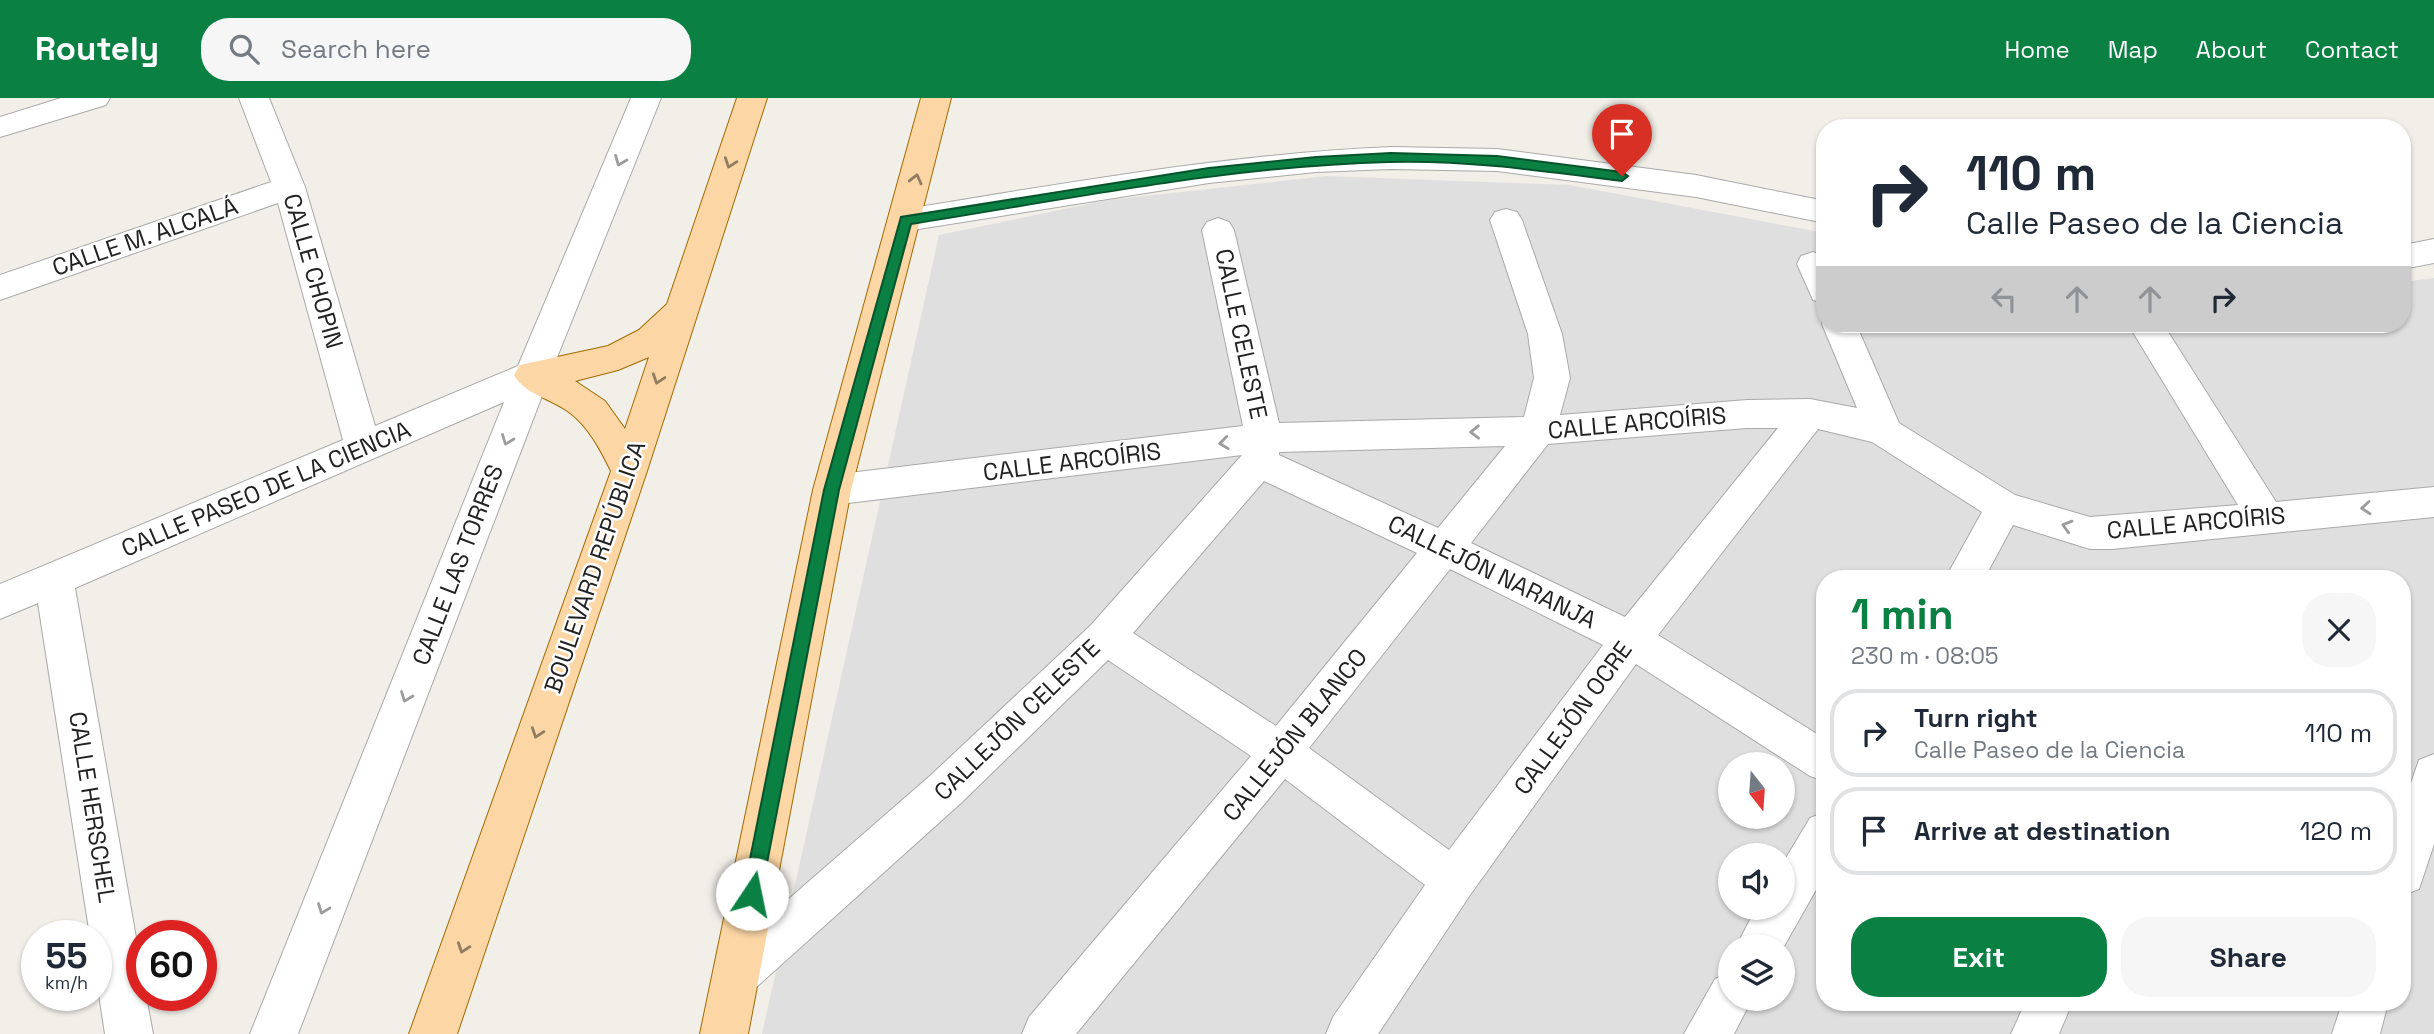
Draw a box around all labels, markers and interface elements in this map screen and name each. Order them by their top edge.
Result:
search box [201,18,691,81]
text: Routely [35,28,159,70]
icon: search [225,30,263,68]
text: Search here [281,32,431,66]
text: Home [2004,34,2070,65]
text: Map [2108,34,2158,65]
text: About [2196,34,2267,65]
text: Contact [2305,34,2399,65]
pin [1592,104,1652,176]
icon: arrive [1603,115,1641,153]
text: 110 m [1966,142,2096,204]
icon: right [1851,147,1942,238]
one-way arrow [615,155,629,167]
one-way arrow [724,156,738,168]
one-way arrow [908,173,922,185]
street label: CALLE M. ALCALÁ [48,190,242,283]
street label: CALLE CHOPIN [277,190,350,352]
text: Calle Paseo de la Ciencia [1966,203,2343,243]
street label: CALLE CELESTE [1208,246,1275,422]
icon: left [1985,280,2023,318]
icon: ahead [2058,280,2096,318]
icon: ahead [2131,280,2169,318]
icon: right [2204,280,2242,318]
one-way arrow [652,372,667,384]
street label: CALLE ARCOÍRIS [1546,399,1728,446]
street label: CALLE PASEO DE LA CIENCIA [116,413,415,564]
one-way arrow [1470,425,1481,440]
one-way arrow [501,433,515,445]
street label: CALLE ARCOÍRIS [981,435,1163,488]
one-way arrow [1218,435,1230,450]
street label: BOULEVARD REPÚBLICA [537,437,652,697]
street label: CALLE LAS TORRES [405,460,510,670]
street label: CALLE ARCOÍRIS [2105,499,2287,546]
one-way arrow [2360,500,2371,515]
street label: CALLEJÓN NARANJA [1383,508,1602,635]
one-way arrow [2061,520,2073,535]
text: 1 min [1851,588,1954,641]
button: close [2302,593,2376,667]
street label: CALLEJÓN CELESTE [927,632,1106,807]
street label: CALLEJÓN OCRE [1506,635,1639,801]
text: 230 m · 08:05 [1851,641,1999,671]
street label: CALLEJÓN BLANCO [1215,642,1374,827]
one-way arrow [400,691,414,703]
text: Turn right [1914,701,2038,735]
street label: CALLE HERSCHEL [62,709,123,905]
icon: right [1855,714,1893,752]
text: 110 m [2305,716,2372,750]
one-way arrow [532,727,546,739]
text: Calle Paseo de la Ciencia [1914,735,2185,765]
north arrow [1718,752,1796,830]
map controls [1718,752,1795,1011]
icon: arrive [1855,812,1893,850]
text: Arrive at destination [1914,814,2171,848]
text: 120 m [2300,814,2372,848]
button: sound [1718,843,1795,920]
position arrow [715,857,789,931]
one-way arrow [317,903,331,915]
button: Exit [1851,917,2107,997]
button: Share [2121,917,2376,997]
speed limit sign: 60 [126,920,217,1011]
text: 55 [45,934,88,978]
button: layers [1718,934,1795,1011]
one-way arrow [457,941,471,953]
text: km/h [45,971,88,994]

